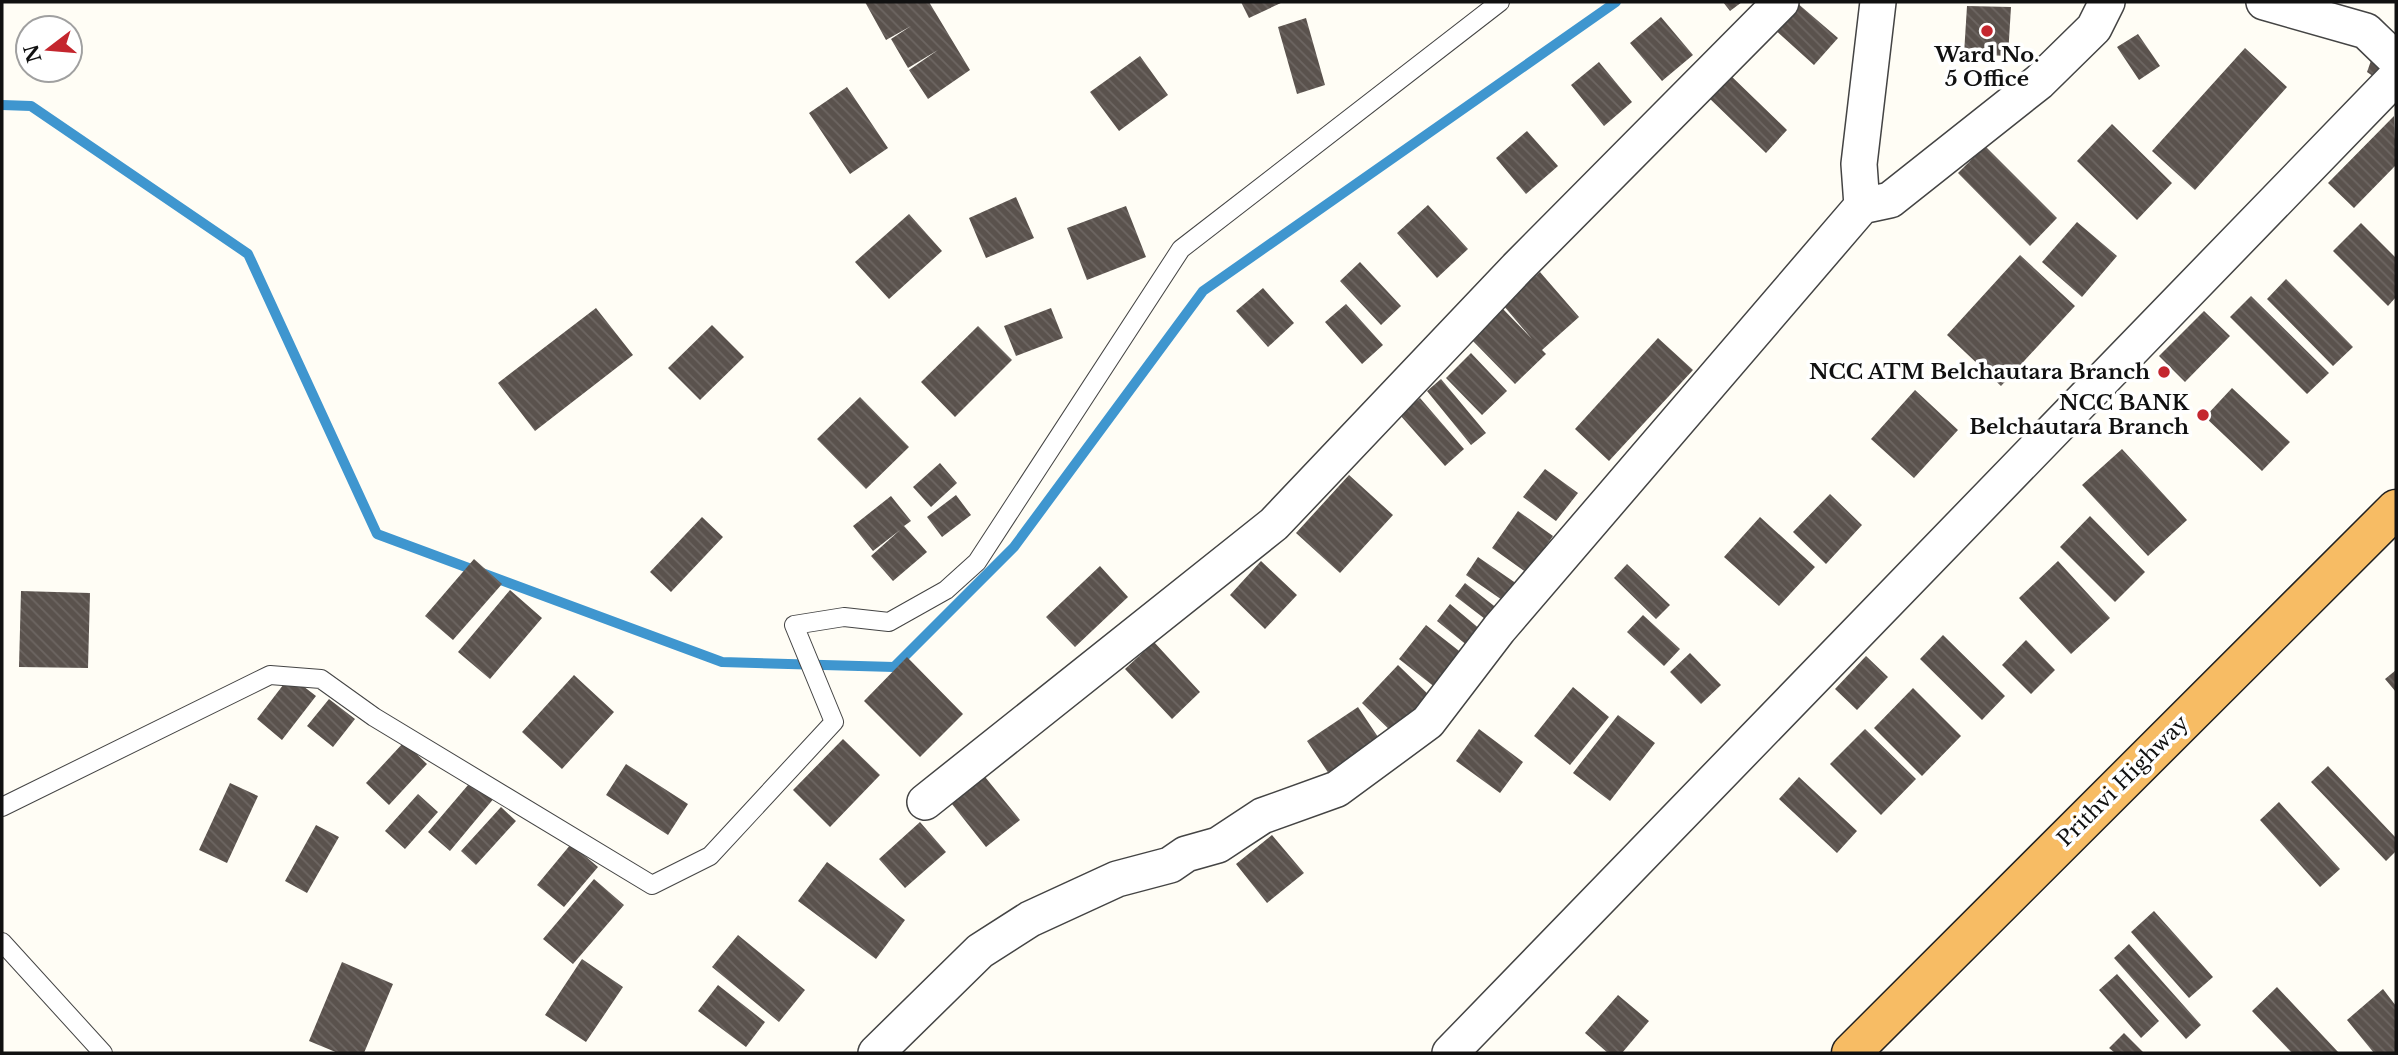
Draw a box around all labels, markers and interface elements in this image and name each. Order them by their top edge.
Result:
north arrow [14,14,84,84]
marker: Ward No. 5 Office [1979,23,1995,39]
text: N [20,42,47,65]
place label: Ward No. 5 Office [1933,42,2040,92]
place label: NCC ATM Belchautara Branch [1809,359,2150,385]
marker: NCC ATM Belchautara Branch [2156,364,2172,380]
place label: NCC BANK Belchautara Branch [1969,390,2190,440]
marker: NCC BANK Belchautara Branch [2195,407,2211,423]
street label: Prithvi Highway [2052,709,2195,852]

